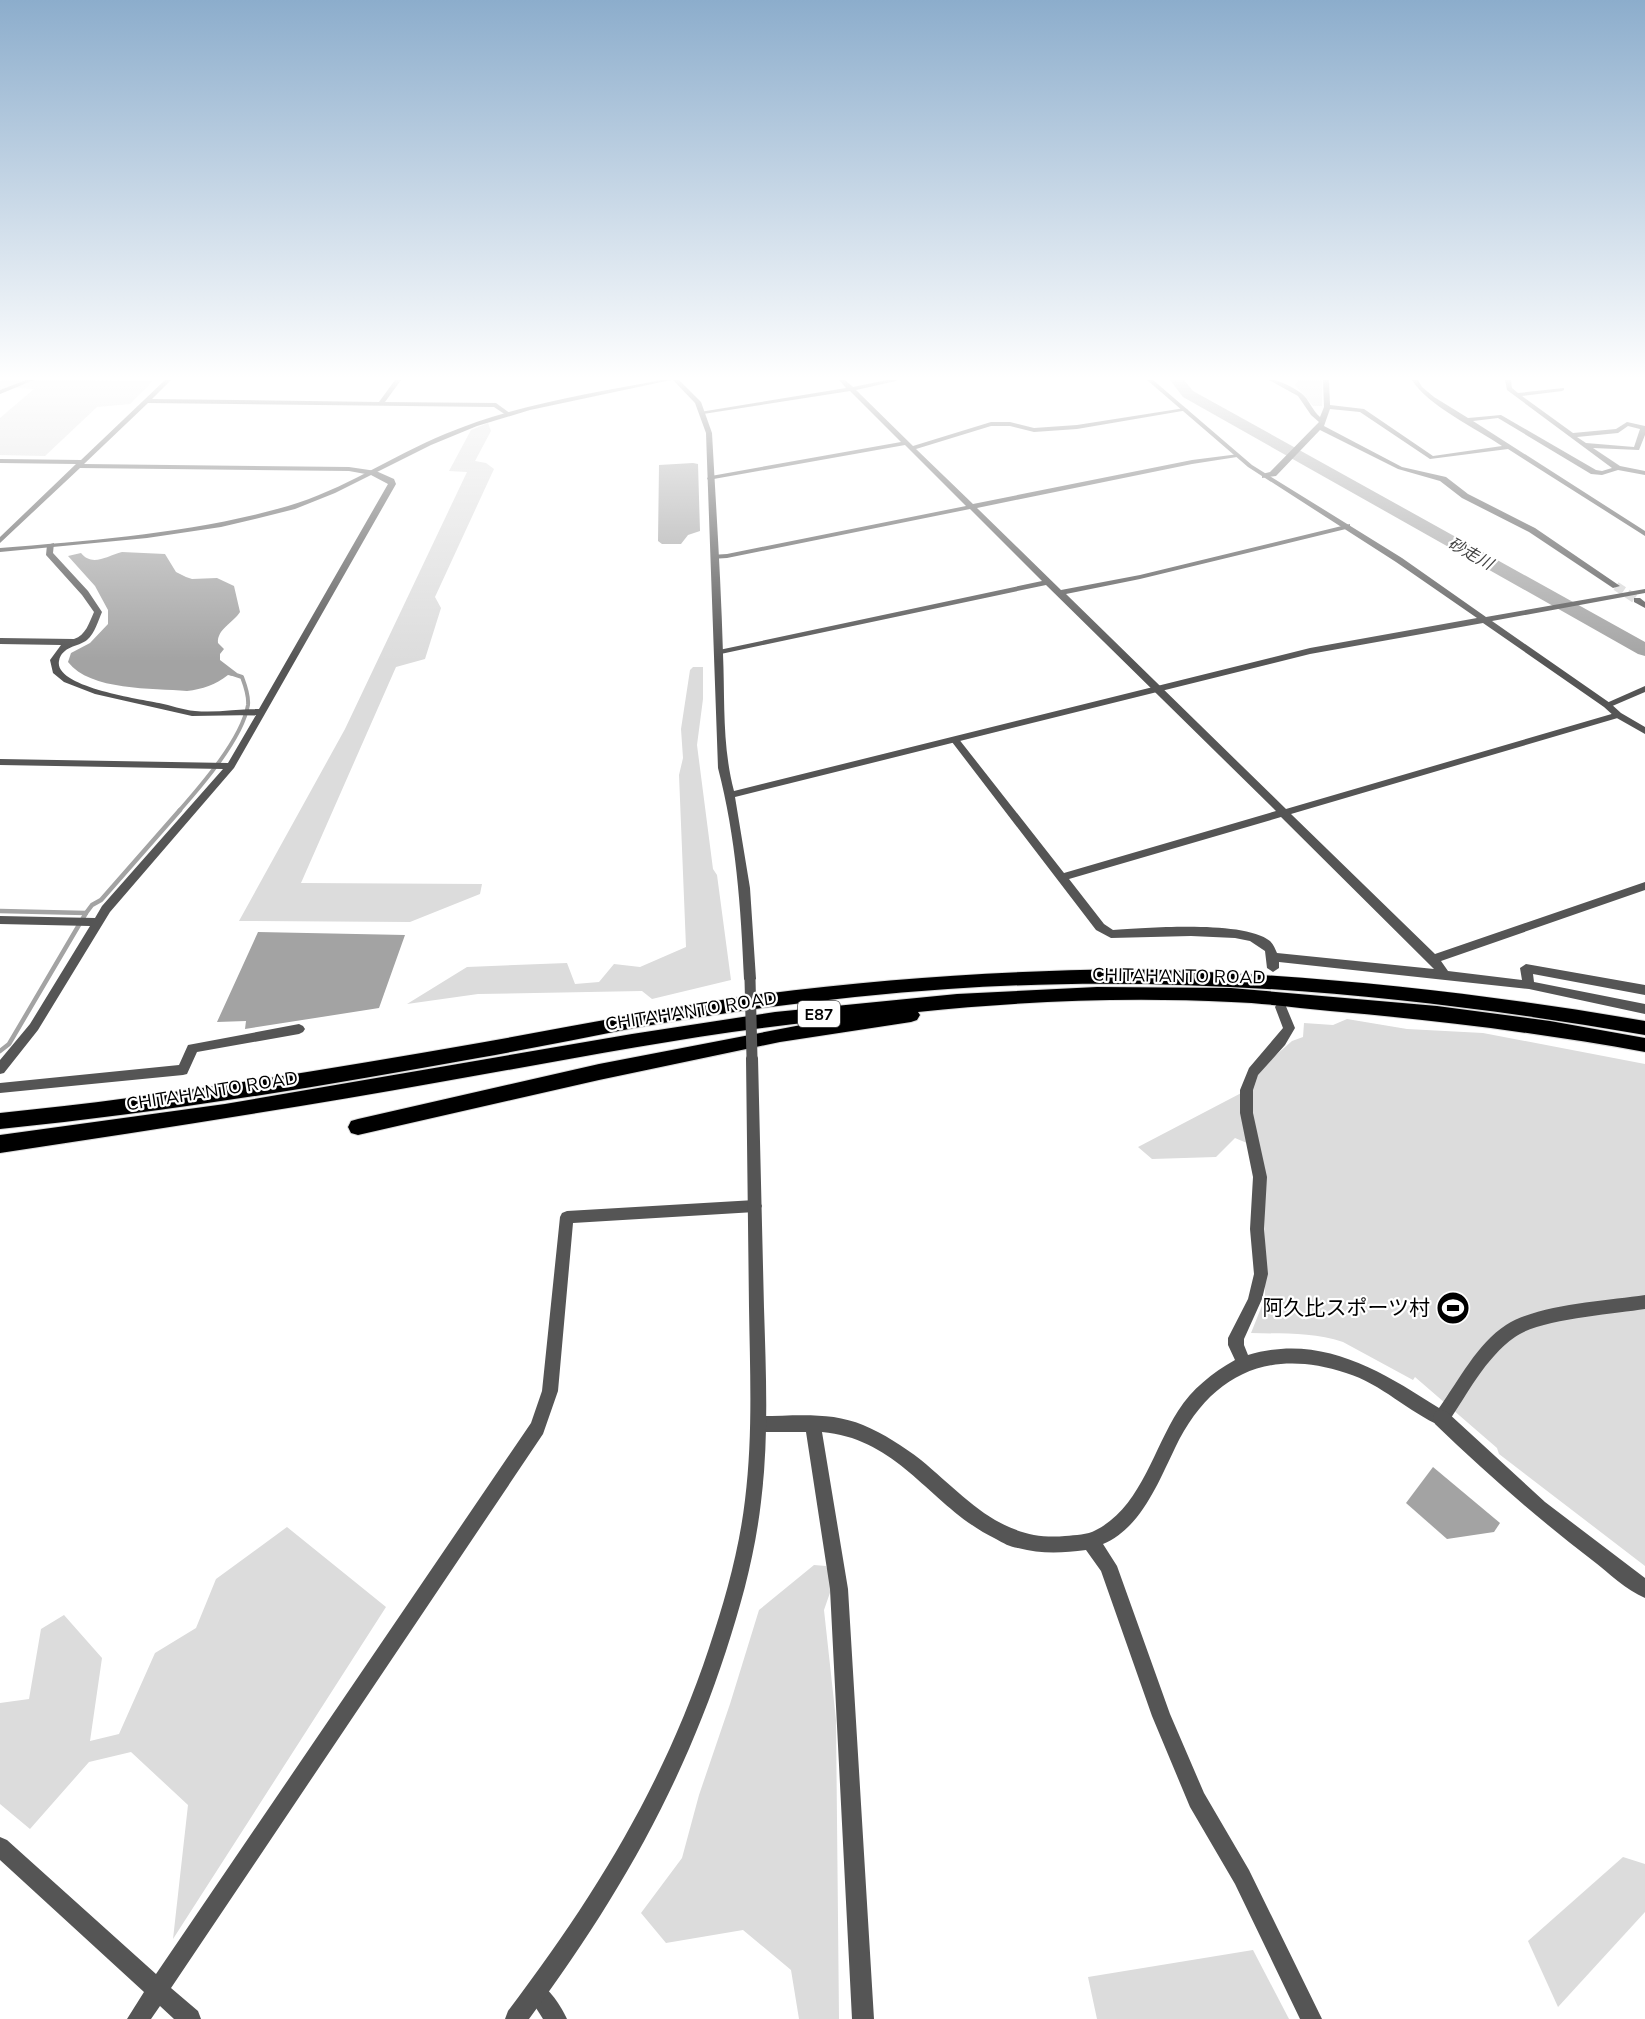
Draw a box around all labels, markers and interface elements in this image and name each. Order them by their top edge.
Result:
water label: 砂走川 [1444,533,1499,576]
street label: CHITAHANTO ROAD [1092,962,1266,990]
street label: CHITAHANTO ROAD [603,986,779,1036]
road number: E87 [798,1001,840,1027]
street label: CHITAHANTO ROAD [124,1066,300,1116]
sports icon: 阿久比スポーツ村 [1435,1290,1471,1326]
place label: 阿久比スポーツ村 [1262,1294,1430,1322]

